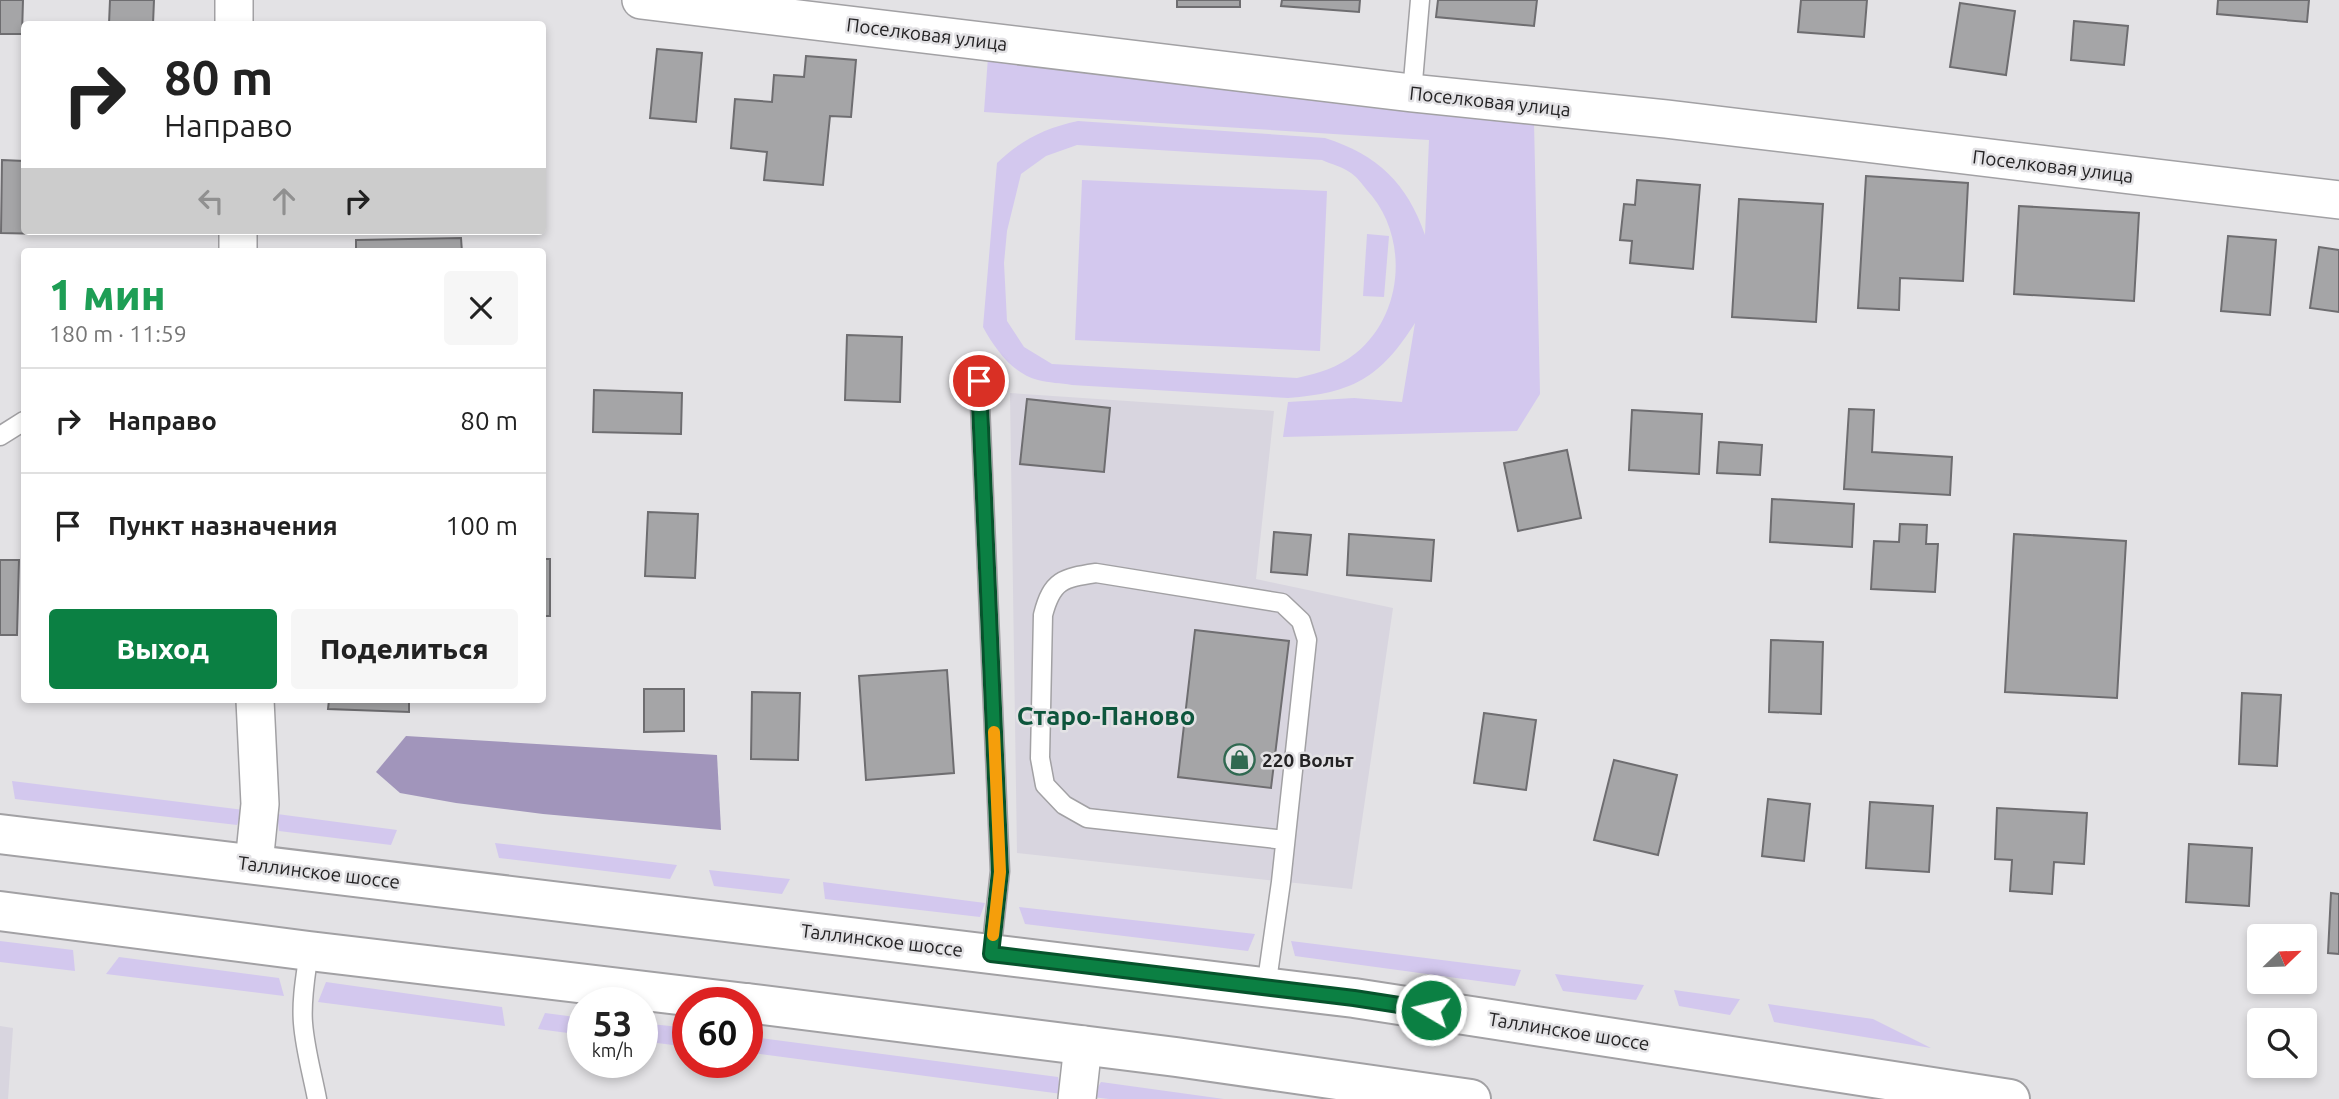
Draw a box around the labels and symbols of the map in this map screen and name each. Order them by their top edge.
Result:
street label: Поселковая улица [845,13,1009,55]
street label: Поселковая улица [1408,82,1572,120]
street label: Поселковая улица [1971,145,2135,187]
pin [949,351,1009,411]
district label: Старо-Паново [1017,701,1195,730]
shop icon: 220 Вольт [1222,743,1256,777]
place label: 220 Вольт [1262,749,1354,771]
street label: Таллинское шоссе [237,851,401,893]
street label: Таллинское шоссе [800,919,964,961]
north arrow [2247,924,2317,994]
position arrow [1394,973,1468,1047]
speed limit sign: 60 [672,987,763,1078]
street label: Таллинское шоссе [1487,1007,1651,1055]

